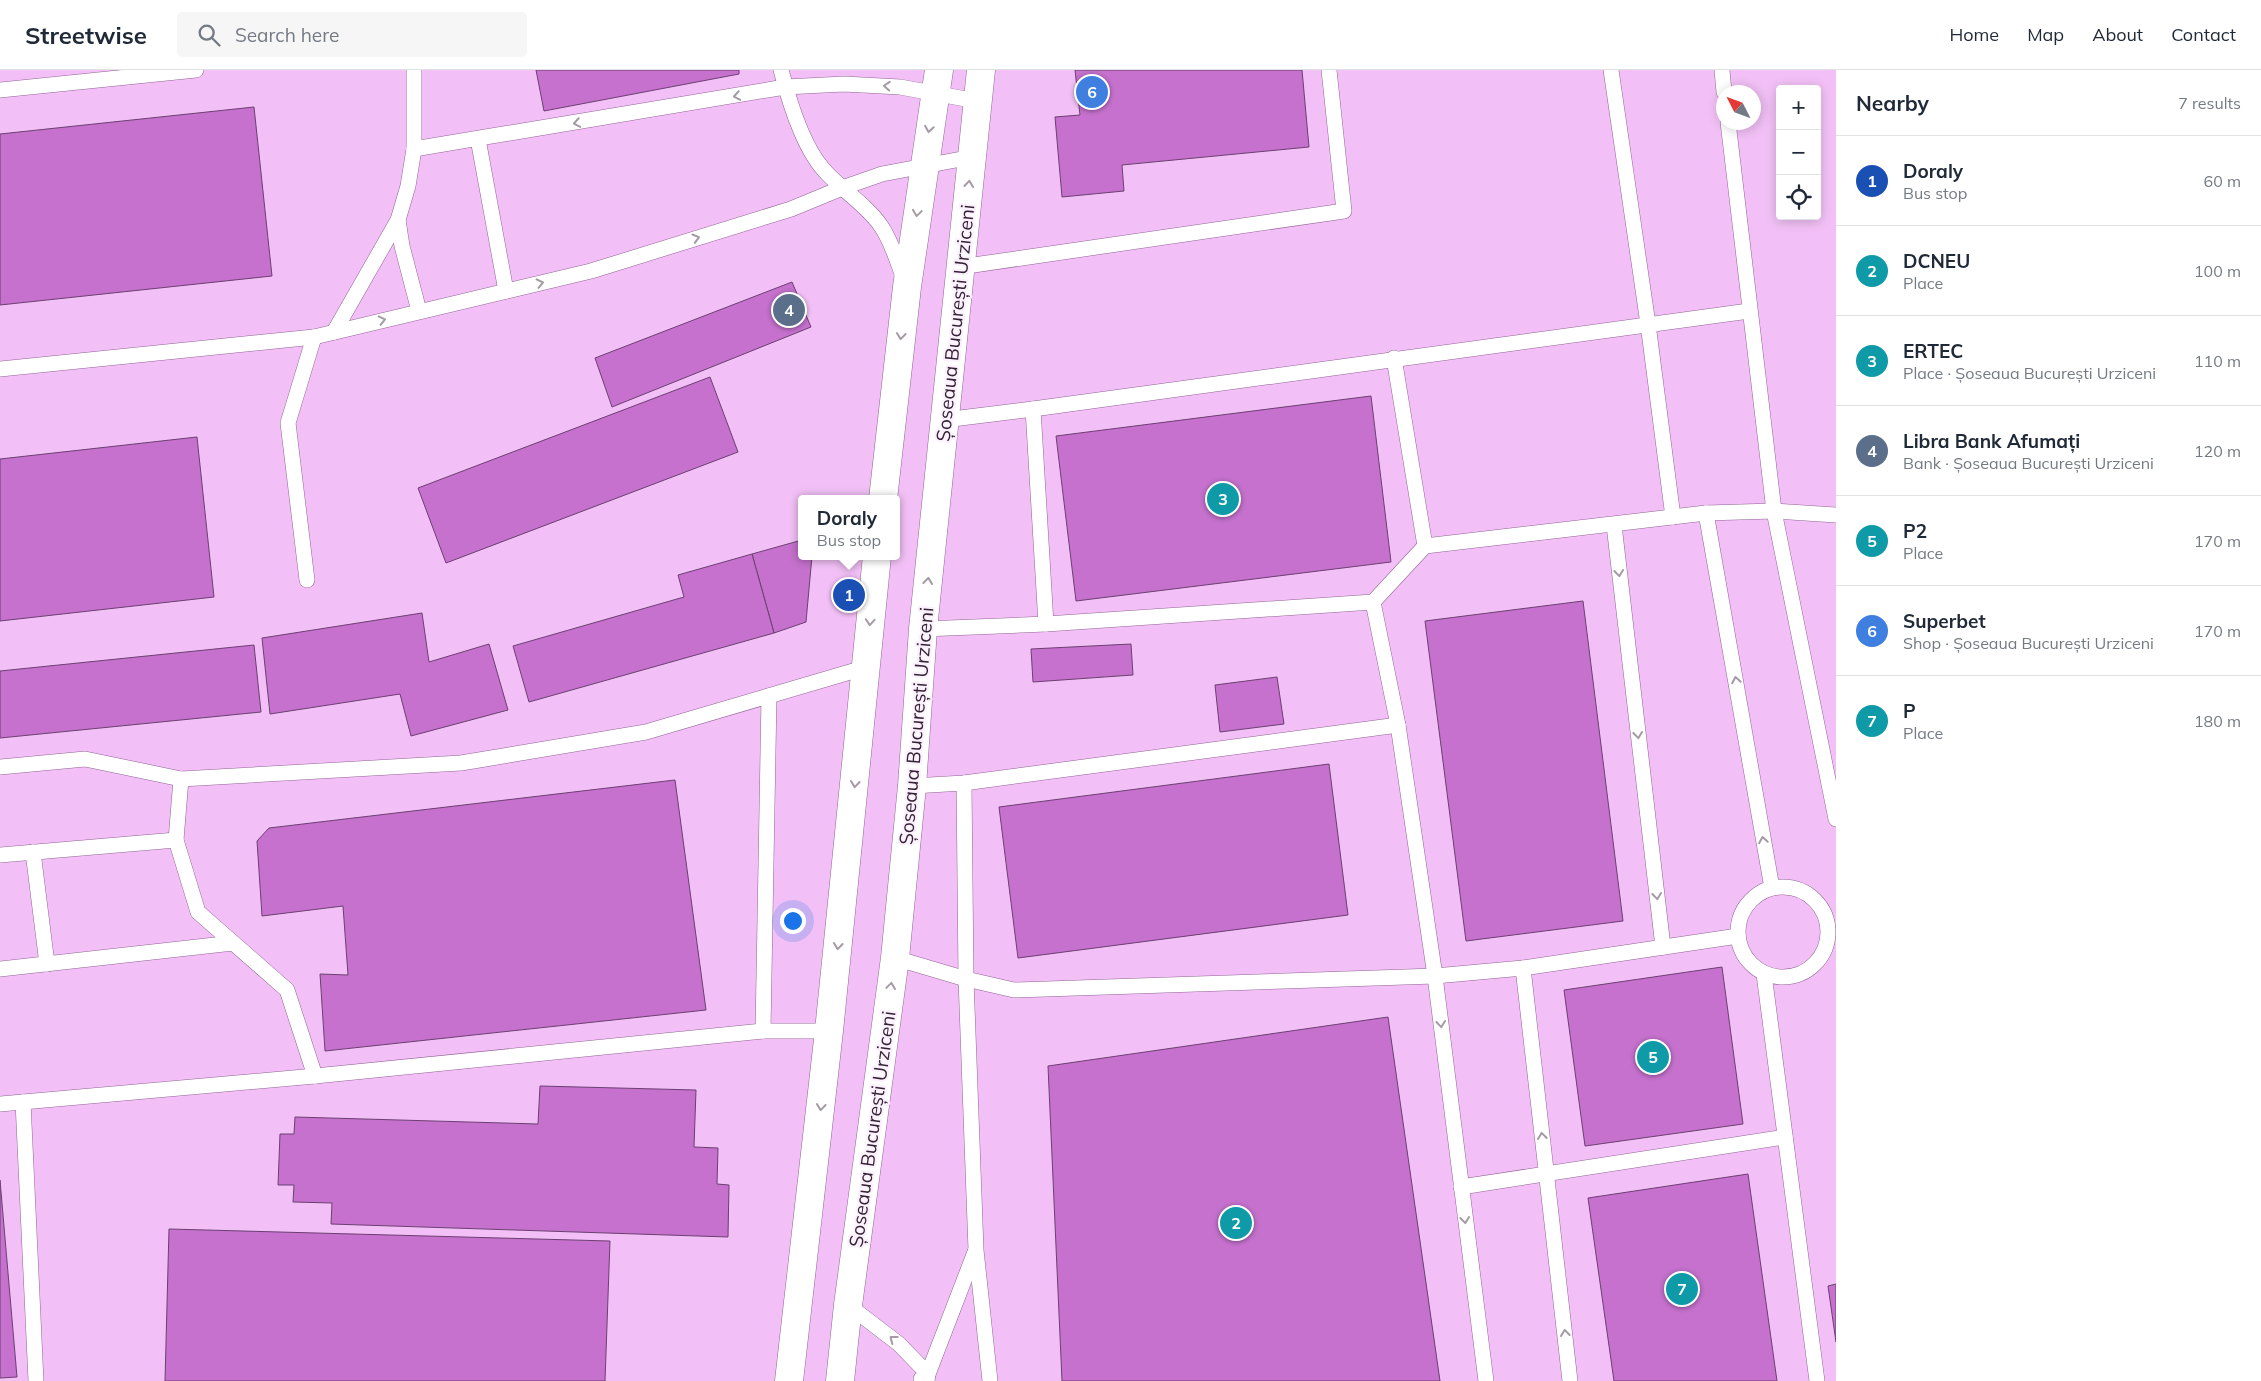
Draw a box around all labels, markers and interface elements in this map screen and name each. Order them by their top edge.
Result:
search box [177,12,527,57]
text: Streetwise [25,20,147,50]
icon: search [195,21,223,49]
text: Search here [235,23,339,47]
text: Home [1949,23,1999,46]
text: Map [2027,23,2064,46]
text: About [2092,23,2143,46]
text: Contact [2171,23,2236,46]
pin: 6 [1076,73,1108,111]
one-way arrow [882,81,890,92]
north arrow [1716,85,1761,130]
map controls [1776,85,1821,220]
button: + [1776,85,1821,130]
one-way arrow [733,90,742,100]
text: Nearby [1856,90,1929,116]
text: 7 results [2178,93,2241,113]
one-way arrow [573,117,581,127]
one-way arrow [924,125,935,133]
button: − [1776,130,1821,175]
text: Doraly [1903,159,1963,183]
text: 1 [1867,171,1877,191]
text: 60 m [2204,171,2241,191]
button: locate [1776,175,1821,220]
one-way arrow [963,180,974,188]
text: Bus stop [1903,183,1967,203]
street label: Șoseaua București Urziceni [931,203,980,443]
one-way arrow [912,209,923,217]
one-way arrow [691,234,700,244]
text: DCNEU [1903,249,1970,273]
text: 2 [1867,261,1877,281]
text: 100 m [2194,261,2241,281]
text: Place [1903,273,1943,293]
one-way arrow [535,278,544,289]
pin: 4 [773,291,805,329]
one-way arrow [377,316,385,326]
one-way arrow [896,332,907,340]
text: ERTEC [1903,339,1963,363]
text: 3 [1867,351,1877,371]
text: 110 m [2194,351,2241,371]
text: Place · Șoseaua București Urziceni [1903,363,2156,383]
text: Libra Bank Afumați [1903,429,2080,453]
text: 4 [1867,441,1877,461]
text: 120 m [2194,441,2241,461]
text: Bank · Șoseaua București Urziceni [1903,453,2154,473]
pin: 3 [1207,480,1239,518]
popup [798,495,900,560]
text: Doraly [817,506,877,530]
text: P2 [1903,519,1927,543]
text: Bus stop [817,530,881,550]
text: 5 [1867,531,1877,551]
text: 170 m [2194,531,2241,551]
text: Place [1903,543,1943,563]
one-way arrow [1613,570,1624,578]
pin: 1 [833,576,865,614]
one-way arrow [922,576,933,584]
street label: Șoseaua București Urziceni [894,606,939,846]
text: Superbet [1903,609,1986,633]
one-way arrow [865,618,876,626]
text: 6 [1867,621,1877,641]
text: 170 m [2194,621,2241,641]
text: Shop · Șoseaua București Urziceni [1903,633,2154,653]
one-way arrow [1731,676,1741,685]
text: P [1903,699,1916,723]
text: 7 [1867,711,1877,731]
text: 180 m [2194,711,2241,731]
text: Place [1903,723,1943,743]
one-way arrow [1632,731,1643,739]
one-way arrow [850,780,861,788]
one-way arrow [1759,836,1769,845]
one-way arrow [1651,892,1662,900]
your location [780,908,806,934]
one-way arrow [833,942,844,950]
one-way arrow [886,981,896,990]
street label: Șoseaua București Urziceni [844,1009,901,1249]
one-way arrow [1435,1021,1446,1029]
pin: 5 [1637,1038,1669,1076]
one-way arrow [816,1103,827,1111]
one-way arrow [1537,1132,1548,1140]
pin: 2 [1220,1204,1252,1242]
one-way arrow [1460,1216,1470,1225]
pin: 7 [1666,1270,1698,1308]
one-way arrow [1560,1328,1571,1336]
one-way arrow [890,1337,899,1345]

